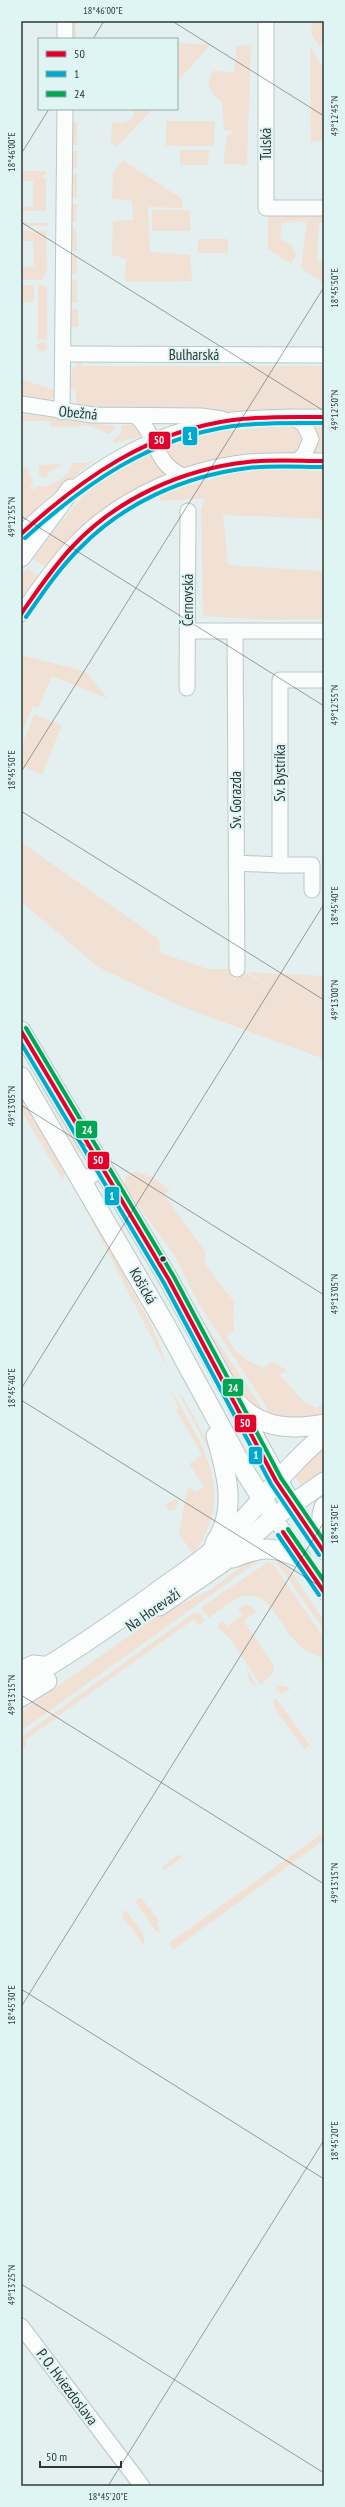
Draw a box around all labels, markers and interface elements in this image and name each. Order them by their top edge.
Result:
text: 18°46'00"E [83,4,123,17]
legend [38,38,178,110]
text: 50 [74,46,85,61]
text: 1 [74,66,79,81]
text: 24 [74,86,85,101]
text: 49°12'45"N [328,96,341,136]
street label: Tulská [256,128,275,160]
text: 18°46'00"E [5,132,18,172]
text: 18°45'50"E [328,268,341,308]
street label: Bulharská [169,345,219,364]
text: 49°12'50"N [328,390,341,430]
street label: Obežná [58,401,98,424]
line badge: 1 [182,426,198,446]
text: 1 [187,429,193,443]
line badge: 50 [148,431,171,450]
text: 50 [154,433,164,447]
text: 49°12'55"N [5,497,18,537]
street label: Černovská [178,574,197,626]
text: 49°12'55"N [328,685,341,725]
street label: Sv. Bystríka [270,744,289,802]
text: 18°45'50"E [5,750,18,790]
street label: Sv. Gorazda [226,771,245,829]
text: 18°45'40"E [328,886,341,926]
text: 49°13'00"N [328,980,341,1020]
text: 49°13'05"N [5,1086,18,1126]
line badge: 24 [75,1120,98,1139]
text: 24 [82,1123,93,1137]
line badge: 50 [87,1151,110,1170]
text: 50 [93,1153,103,1167]
line badge: 1 [104,1186,120,1206]
text: 1 [109,1189,115,1203]
unlabelled marker [158,1254,168,1264]
street label: Košická [126,1264,161,1307]
text: 49°13'05"N [328,1274,341,1314]
text: 18°45'40"E [5,1368,18,1408]
line badge: 24 [222,1378,244,1397]
text: 24 [228,1381,239,1395]
line badge: 50 [234,1414,257,1433]
text: 50 [240,1416,250,1430]
line badge: 1 [248,1446,263,1465]
text: 1 [253,1448,259,1462]
text: 18°45'30"E [328,1504,341,1544]
street label: Na Horevaží [122,1584,184,1635]
text: 49°13'15"N [5,1675,18,1715]
text: 49°13'15"N [328,1863,341,1903]
text: 18°45'30"E [5,1985,18,2025]
text: 18°45'20"E [328,2121,341,2161]
text: 49°13'25"N [5,2265,18,2305]
street label: P. O. Hviezdoslava [33,2345,102,2429]
scale bar [40,2443,121,2469]
text: 50 m [46,2449,67,2464]
text: 18°45'20"E [88,2490,128,2503]

